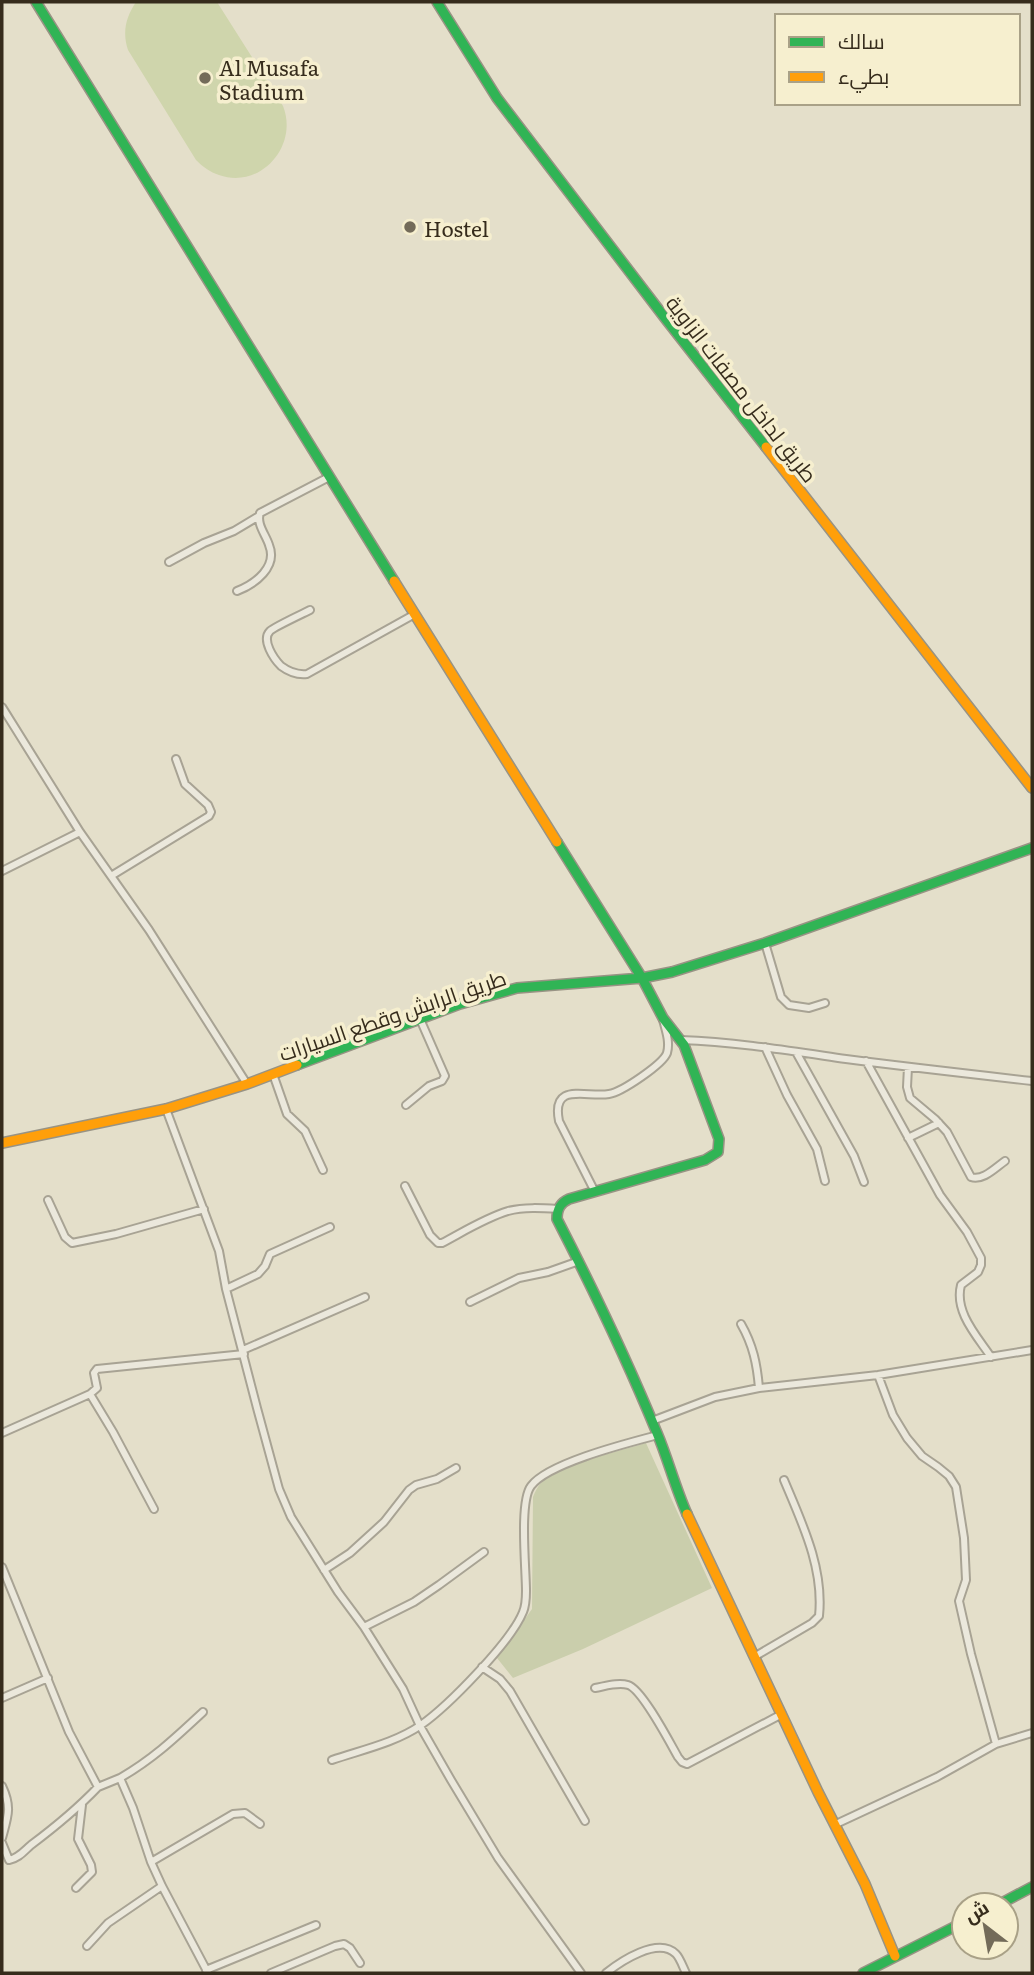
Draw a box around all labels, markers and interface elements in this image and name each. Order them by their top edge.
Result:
legend [775,14,1020,105]
text: سالك [838,24,885,55]
place label: Al Musafa Stadium [219,51,320,106]
text: بطيء [838,59,889,93]
marker: Al Musafa Stadium [197,70,213,86]
place label: Hostel [424,212,489,243]
marker: Hostel [402,219,418,235]
street label: طريق لداخل مصفات الزاوية [660,288,826,488]
street label: طريق الرابش وقطع السيارات [274,961,510,1068]
north arrow [950,1891,1020,1961]
text: ش [958,1892,993,1929]

